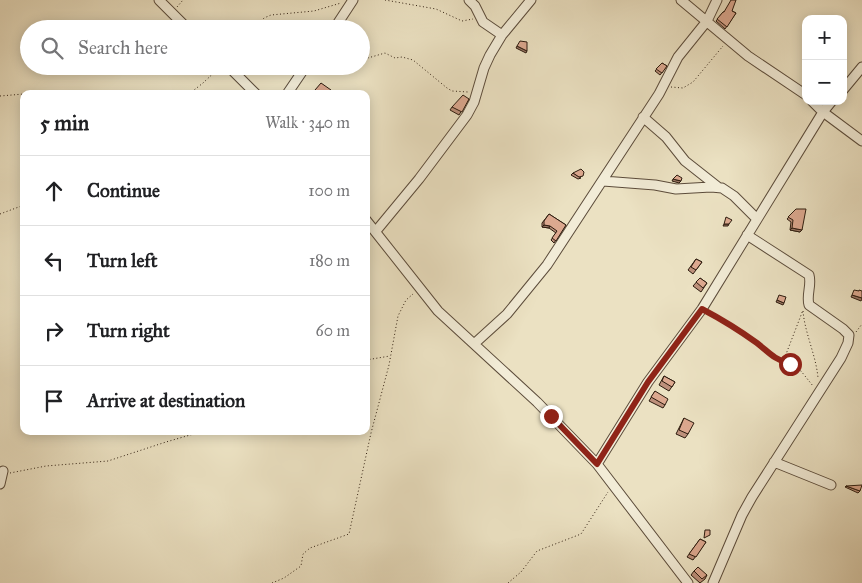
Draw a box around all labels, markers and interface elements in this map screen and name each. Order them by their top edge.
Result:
map controls [802,15,847,105]
button: + [802,15,847,60]
search box [20,20,370,75]
icon: search [38,34,66,62]
text: Search here [78,36,168,59]
button: − [802,60,847,105]
text: 5 min [40,110,89,136]
text: Walk · 340 m [265,113,350,132]
icon: ahead [40,177,68,205]
text: Continue [87,179,160,202]
text: 100 m [308,181,350,200]
icon: left [40,247,68,275]
text: Turn left [87,249,157,272]
text: 180 m [309,251,350,270]
icon: right [40,317,68,345]
text: Turn right [87,319,170,342]
text: 60 m [316,321,350,340]
route start [779,353,802,376]
icon: arrive [40,387,68,415]
text: Arrive at destination [87,389,245,412]
route end [540,405,563,428]

